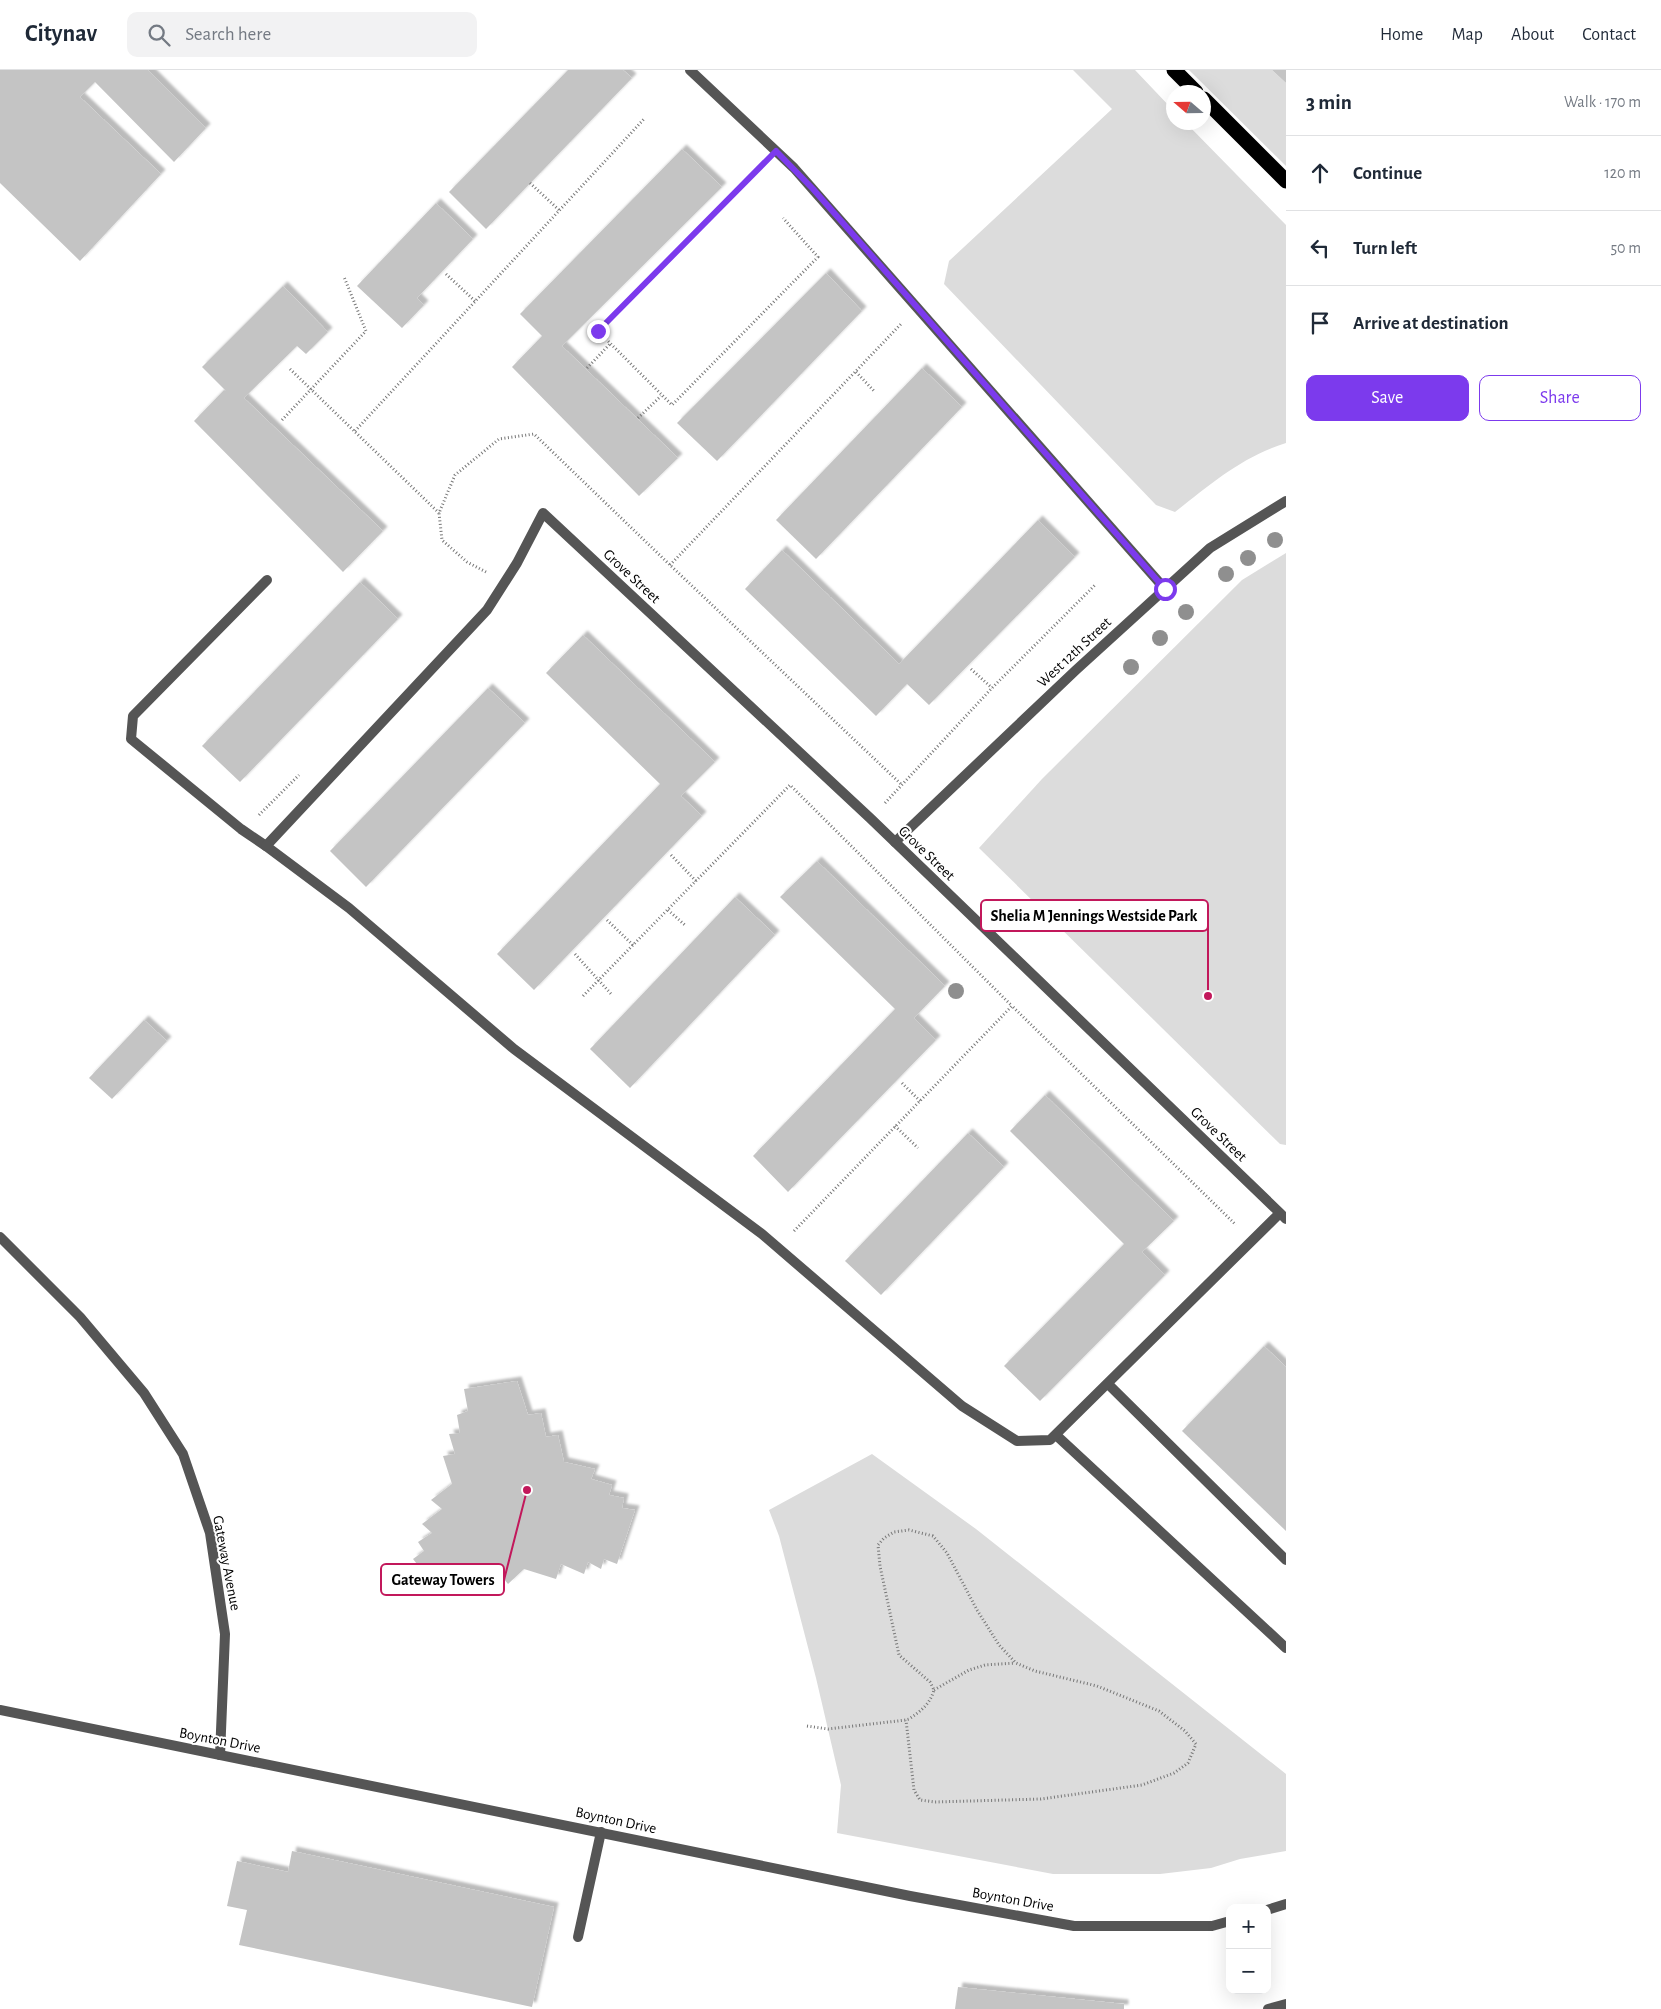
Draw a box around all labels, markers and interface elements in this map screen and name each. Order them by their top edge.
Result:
search box [127,12,477,57]
icon: search [145,21,173,49]
text: Citynav [25,22,97,46]
text: Search here [185,25,271,44]
text: Home [1380,26,1423,44]
text: Map [1451,26,1483,44]
text: About [1511,26,1554,44]
text: Contact [1582,26,1636,44]
north arrow [1166,85,1211,130]
text: 3 min [1306,92,1352,113]
text: Walk · 170 m [1564,94,1641,110]
icon: ahead [1306,159,1334,187]
text: Continue [1353,164,1422,183]
text: 120 m [1604,165,1641,181]
icon: left [1306,234,1334,262]
text: Turn left [1353,239,1417,258]
text: 50 m [1610,240,1641,256]
icon: arrive [1306,309,1334,337]
text: Arrive at destination [1353,314,1509,333]
route end [587,320,610,343]
button: Save [1306,375,1469,421]
button: Share [1479,375,1641,421]
street label: Grove Street [600,546,663,606]
route start [1154,578,1177,601]
street label: West 12th Street [1035,614,1114,690]
street label: Grove Street [896,823,958,884]
callout: Shelia M Jennings Westside Park [981,900,1208,931]
text: Shelia M Jennings Westside Park [990,908,1198,924]
street label: Grove Street [1188,1104,1250,1165]
street label: Gateway Avenue [210,1514,243,1612]
callout: Gateway Towers [381,1564,504,1595]
text: Gateway Towers [391,1572,495,1589]
street label: Boynton Drive [178,1725,262,1756]
street label: Boynton Drive [574,1805,658,1836]
street label: Boynton Drive [971,1885,1055,1914]
map controls [1226,1904,1271,1994]
button: + [1226,1904,1271,1949]
button: − [1226,1949,1271,1994]

